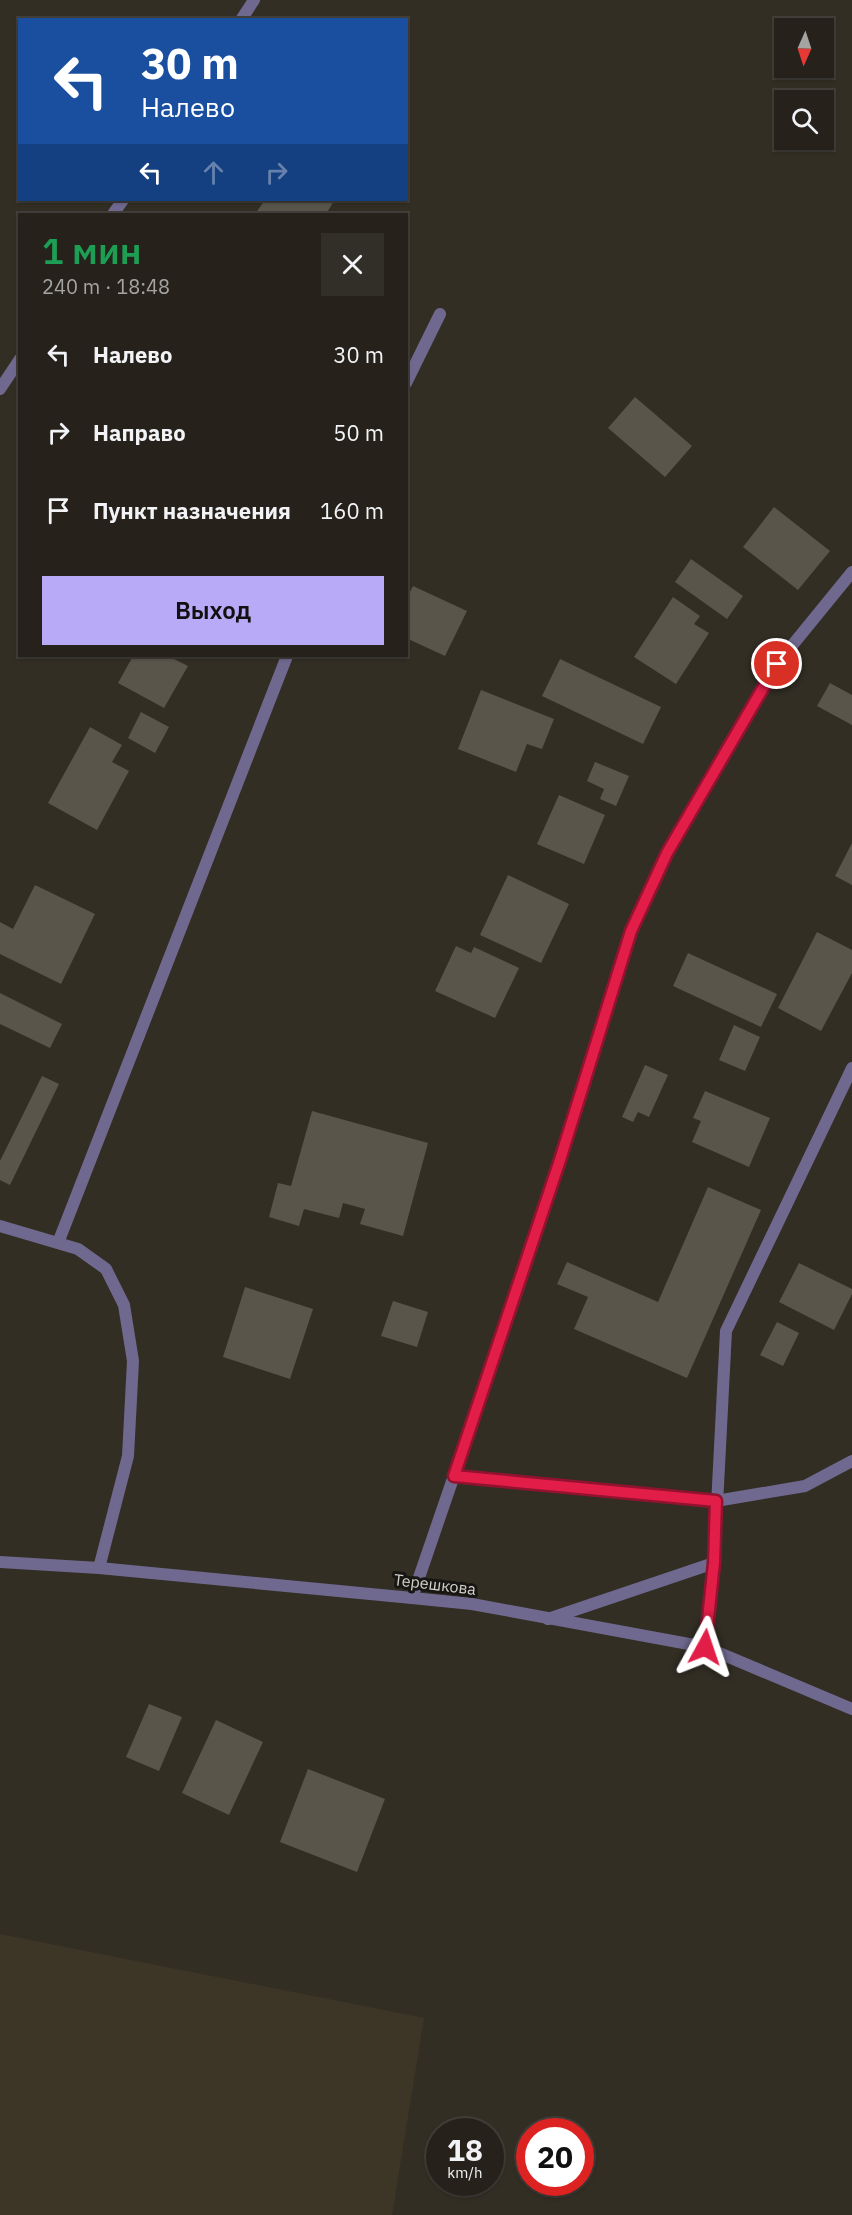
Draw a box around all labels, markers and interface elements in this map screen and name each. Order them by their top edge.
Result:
north arrow [774,18,834,78]
map controls [774,18,834,150]
text: 30 m [141,36,239,91]
icon: left [42,42,120,120]
text: Налево [141,89,235,124]
button: search [774,90,834,150]
icon: left [134,156,167,189]
icon: ahead [197,156,230,189]
icon: right [260,156,293,189]
text: 1 мин [42,227,141,274]
button: close [321,233,384,296]
text: 240 m · 18:48 [42,273,170,300]
icon: left [42,338,75,371]
text: Налево [93,340,172,369]
text: 30 m [333,340,384,369]
icon: right [42,416,75,449]
text: Направо [93,418,186,447]
text: 50 m [333,418,384,447]
icon: arrive [42,494,75,527]
text: Пункт назначения [93,496,291,525]
text: 160 m [320,496,384,525]
button: Выход [42,576,384,645]
pin [751,638,802,689]
icon: arrive [760,647,793,680]
street label: Терешкова [393,1569,478,1599]
position arrow [673,1615,737,1679]
speed limit sign: 20 [516,2118,594,2196]
text: 18 [447,2130,483,2169]
text: km/h [447,2163,483,2182]

